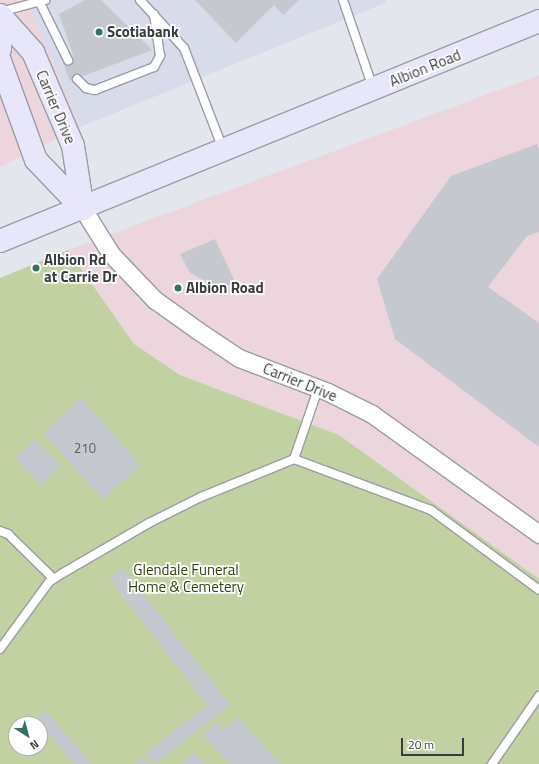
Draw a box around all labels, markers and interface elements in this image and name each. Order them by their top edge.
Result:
place label: Scotiabank [107,23,179,41]
marker: Scotiabank [94,27,104,37]
street label: Albion Road [387,46,463,90]
street label: Carrier Drive [32,67,80,147]
place label: Albion Rd at Carrie Dr [44,250,117,285]
marker: Albion Rd at Carrie Dr [31,263,41,273]
place label: Albion Road [186,279,264,297]
marker: Albion Road [173,283,183,293]
street label: Carrier Drive [260,359,340,405]
house number: 210 [74,440,96,456]
park label: Glendale Funeral Home & Cemetery [128,560,244,595]
north arrow [8,716,48,756]
scale bar [403,730,466,756]
text: 20 m [408,735,434,754]
text: N [27,736,42,754]

